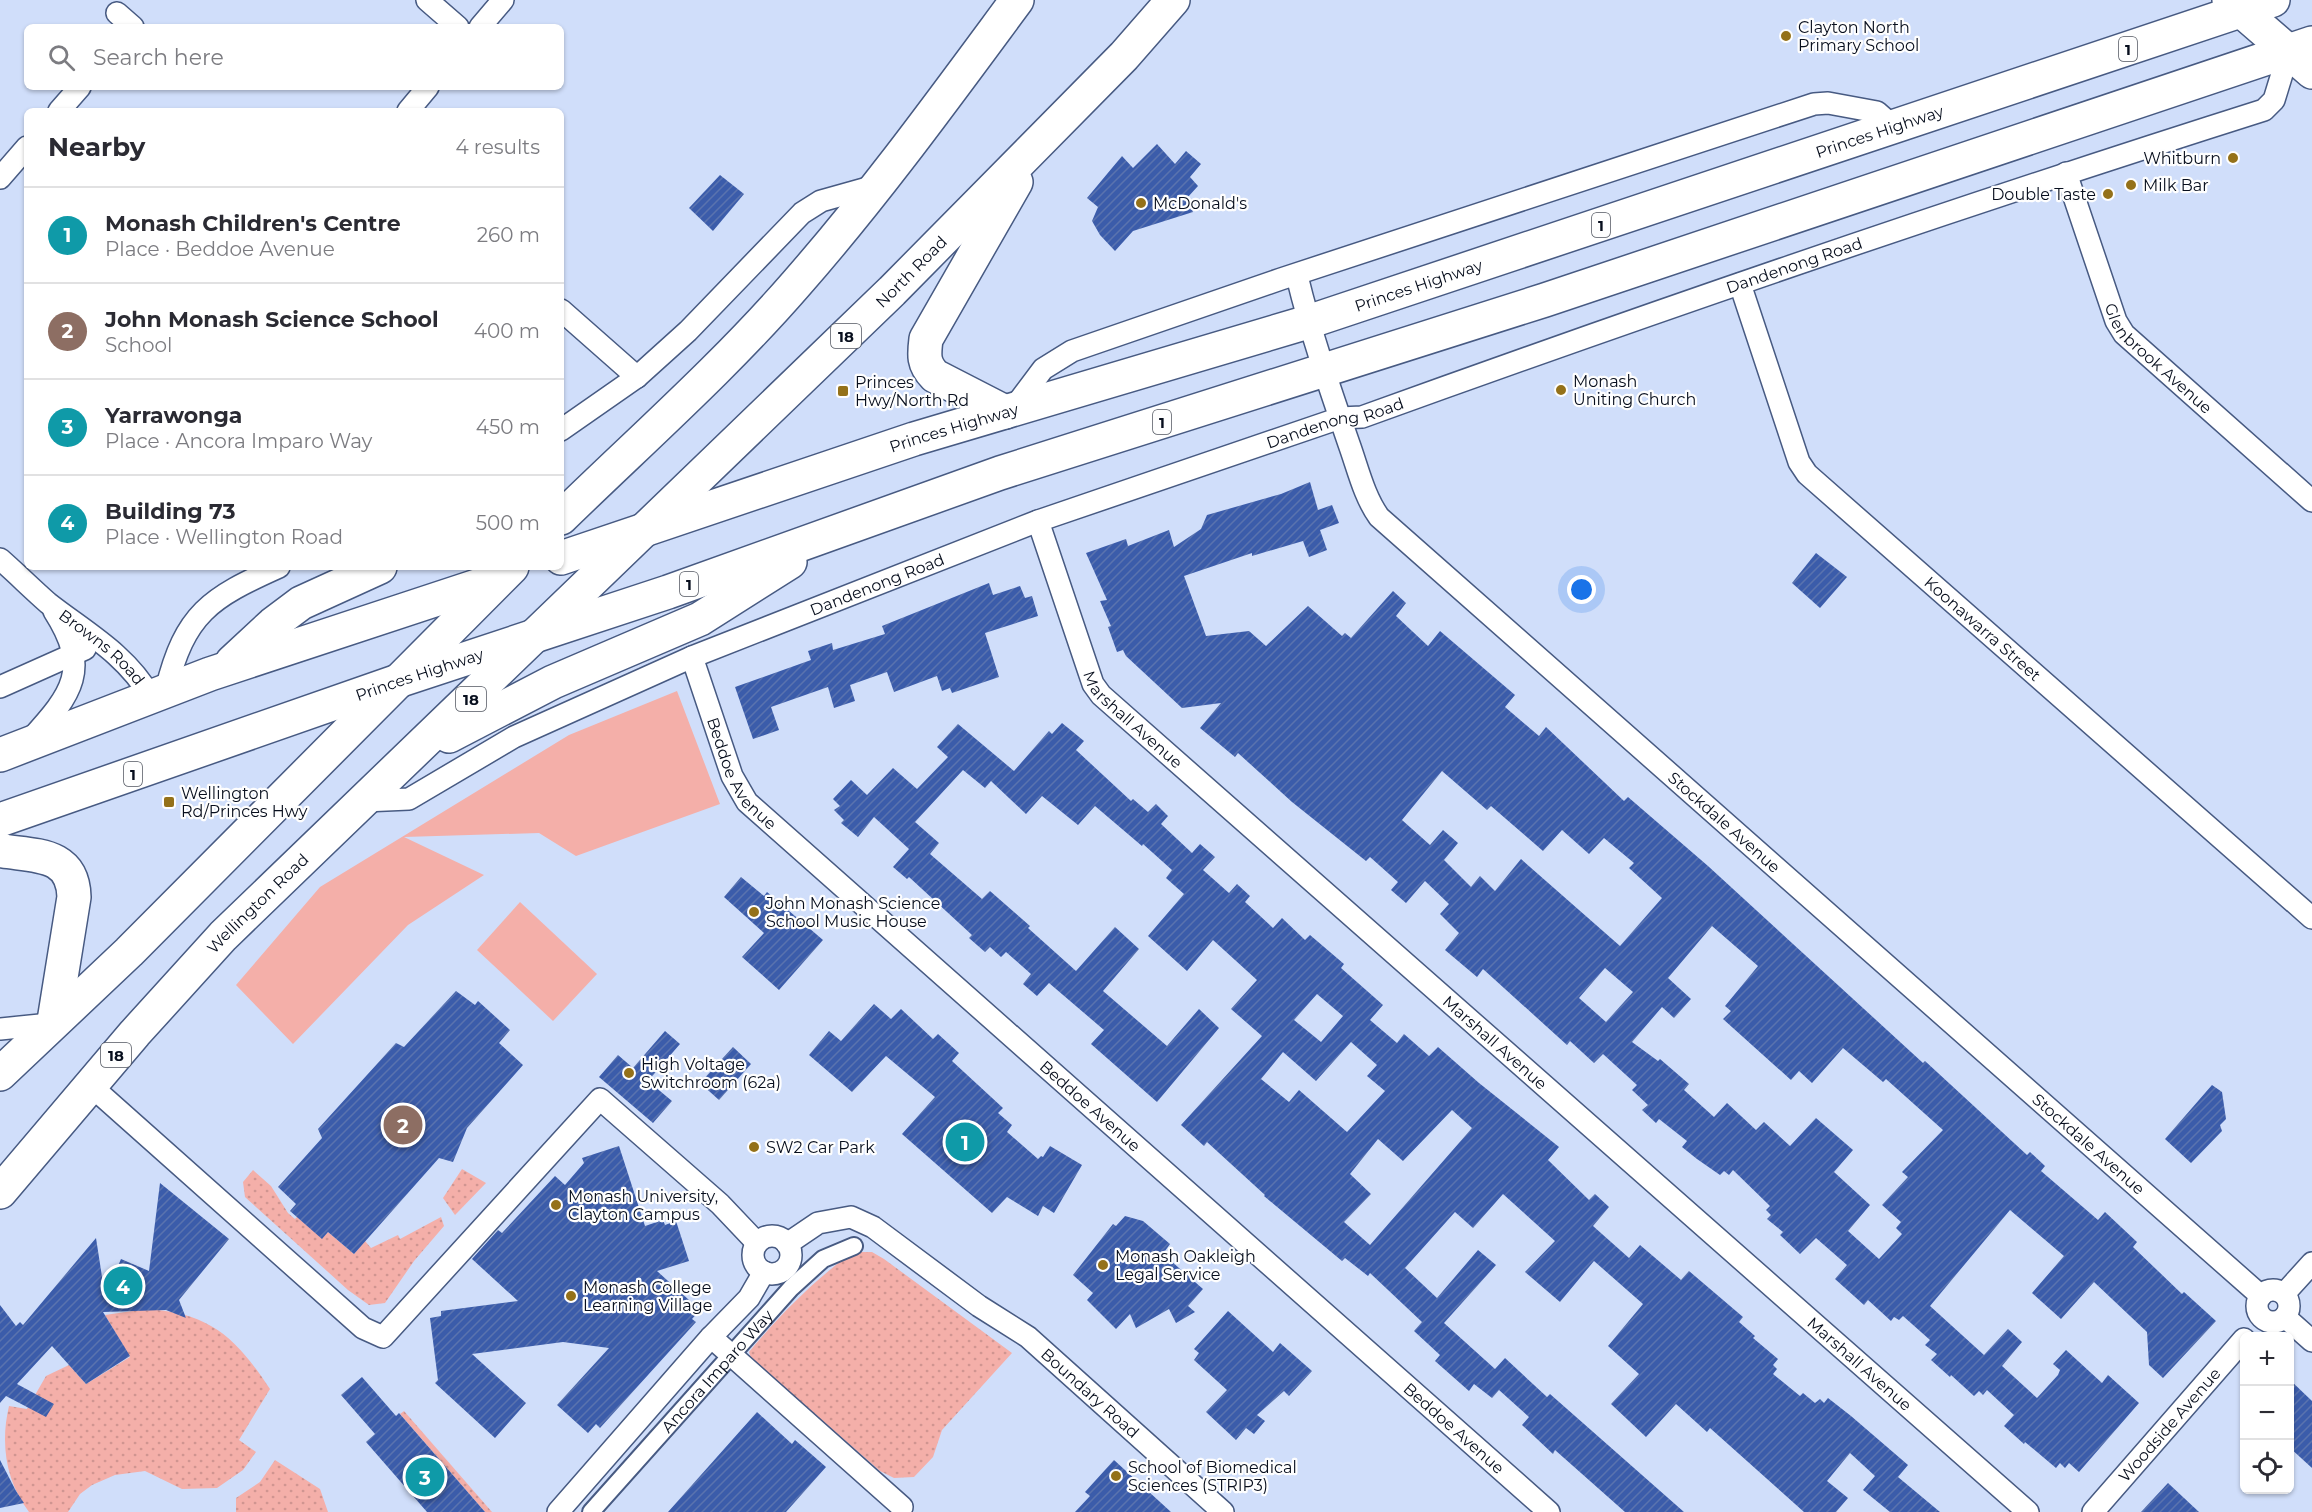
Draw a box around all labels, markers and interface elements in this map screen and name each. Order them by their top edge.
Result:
place label: Clayton North Primary School [1798,18,1919,55]
search box [24,24,564,90]
marker: Clayton North Primary School [1779,29,1793,43]
road number: 1 [2119,37,2137,61]
icon: search [45,41,78,74]
text: Search here [93,44,224,71]
street label: Princes Highway [1813,101,1946,161]
text: Nearby [48,131,145,163]
text: 4 results [455,135,540,159]
place label: Whitburn [2143,149,2221,168]
marker: Whitburn [2226,151,2240,165]
place label: Milk Bar [2143,176,2209,195]
marker: Milk Bar [2124,178,2138,192]
place label: Double Taste [1991,185,2096,204]
marker: Double Taste [2101,187,2115,201]
place label: McDonald's [1153,194,1247,213]
marker: McDonald's [1134,196,1148,210]
text: Monash Children's Centre [105,210,401,237]
road number: 1 [1592,213,1610,237]
text: 1 [64,223,71,247]
text: 260 m [477,223,540,247]
street label: North Road [871,232,951,311]
street label: Dandenong Road [1723,233,1865,297]
text: Place · Beddoe Avenue [105,237,335,261]
street label: Princes Highway [1352,255,1485,315]
street label: Glenbrook Avenue [2101,300,2216,417]
text: John Monash Science School [105,306,439,333]
text: 2 [62,319,73,343]
text: 400 m [474,319,540,343]
road number: 18 [831,324,861,348]
text: School [105,333,172,357]
place label: Monash Uniting Church [1573,372,1696,409]
place label: Princes Hwy/North Rd [855,373,969,410]
marker: Monash Uniting Church [1554,383,1568,397]
marker: Princes Hwy/North Rd [836,384,850,398]
street label: Dandenong Road [1264,393,1406,452]
street label: Princes Highway [887,399,1021,456]
text: Yarrawonga [105,402,242,429]
road number: 1 [1153,410,1171,434]
text: 3 [62,415,73,439]
text: 450 m [476,415,540,439]
text: Place · Ancora Imparo Way [105,429,372,453]
text: Building 73 [105,498,235,525]
text: 4 [61,511,74,535]
text: 500 m [476,511,540,535]
text: Place · Wellington Road [105,525,343,549]
street label: Dandenong Road [807,549,947,619]
road number: 1 [680,572,698,596]
street label: Koonawarra Street [1921,572,2045,685]
your location [1567,575,1596,604]
street label: Browns Road [56,605,149,689]
street label: Princes Highway [353,644,486,705]
street label: Marshall Avenue [1080,668,1187,772]
road number: 18 [456,687,486,711]
street label: Beddoe Avenue [703,715,781,833]
road number: 1 [124,762,142,786]
street label: Stockdale Avenue [1664,768,1784,877]
place label: Wellington Rd/Princes Hwy [181,784,308,821]
marker: Wellington Rd/Princes Hwy [162,795,176,809]
street label: Wellington Road [203,850,312,957]
place label: John Monash Science School Music House [765,894,940,931]
marker: John Monash Science School Music House [747,905,761,919]
street label: Marshall Avenue [1439,991,1551,1093]
road number: 18 [101,1043,131,1067]
place label: High Voltage Switchroom (62a) [641,1055,781,1092]
street label: Beddoe Avenue [1036,1056,1144,1155]
marker: High Voltage Switchroom (62a) [622,1066,636,1080]
street label: Stockdale Avenue [2029,1089,2149,1198]
pin: 2 [384,1102,422,1148]
pin: 1 [946,1120,984,1164]
place label: SW2 Car Park [766,1138,875,1157]
marker: SW2 Car Park [747,1140,761,1154]
place label: Monash University, Clayton Campus [568,1187,718,1224]
marker: Monash University, Clayton Campus [549,1198,563,1212]
place label: Monash Oakleigh Legal Service [1115,1247,1256,1284]
marker: Monash Oakleigh Legal Service [1096,1258,1110,1272]
pin: 4 [104,1264,142,1308]
place label: Monash College Learning Village [583,1278,712,1315]
marker: Monash College Learning Village [564,1289,578,1303]
street label: Ancora Imparo Way [657,1306,777,1436]
street label: Marshall Avenue [1804,1313,1916,1415]
map controls [2240,1332,2294,1494]
button: + [2240,1332,2294,1386]
street label: Boundary Road [1037,1344,1143,1442]
street label: Woodside Avenue [2114,1364,2224,1486]
street label: Beddoe Avenue [1400,1379,1508,1478]
button: − [2240,1386,2294,1440]
button: locate [2240,1440,2294,1494]
pin: 3 [406,1454,444,1500]
place label: School of Biomedical Sciences (STRIP3) [1128,1458,1297,1495]
marker: School of Biomedical Sciences (STRIP3) [1109,1469,1123,1483]

